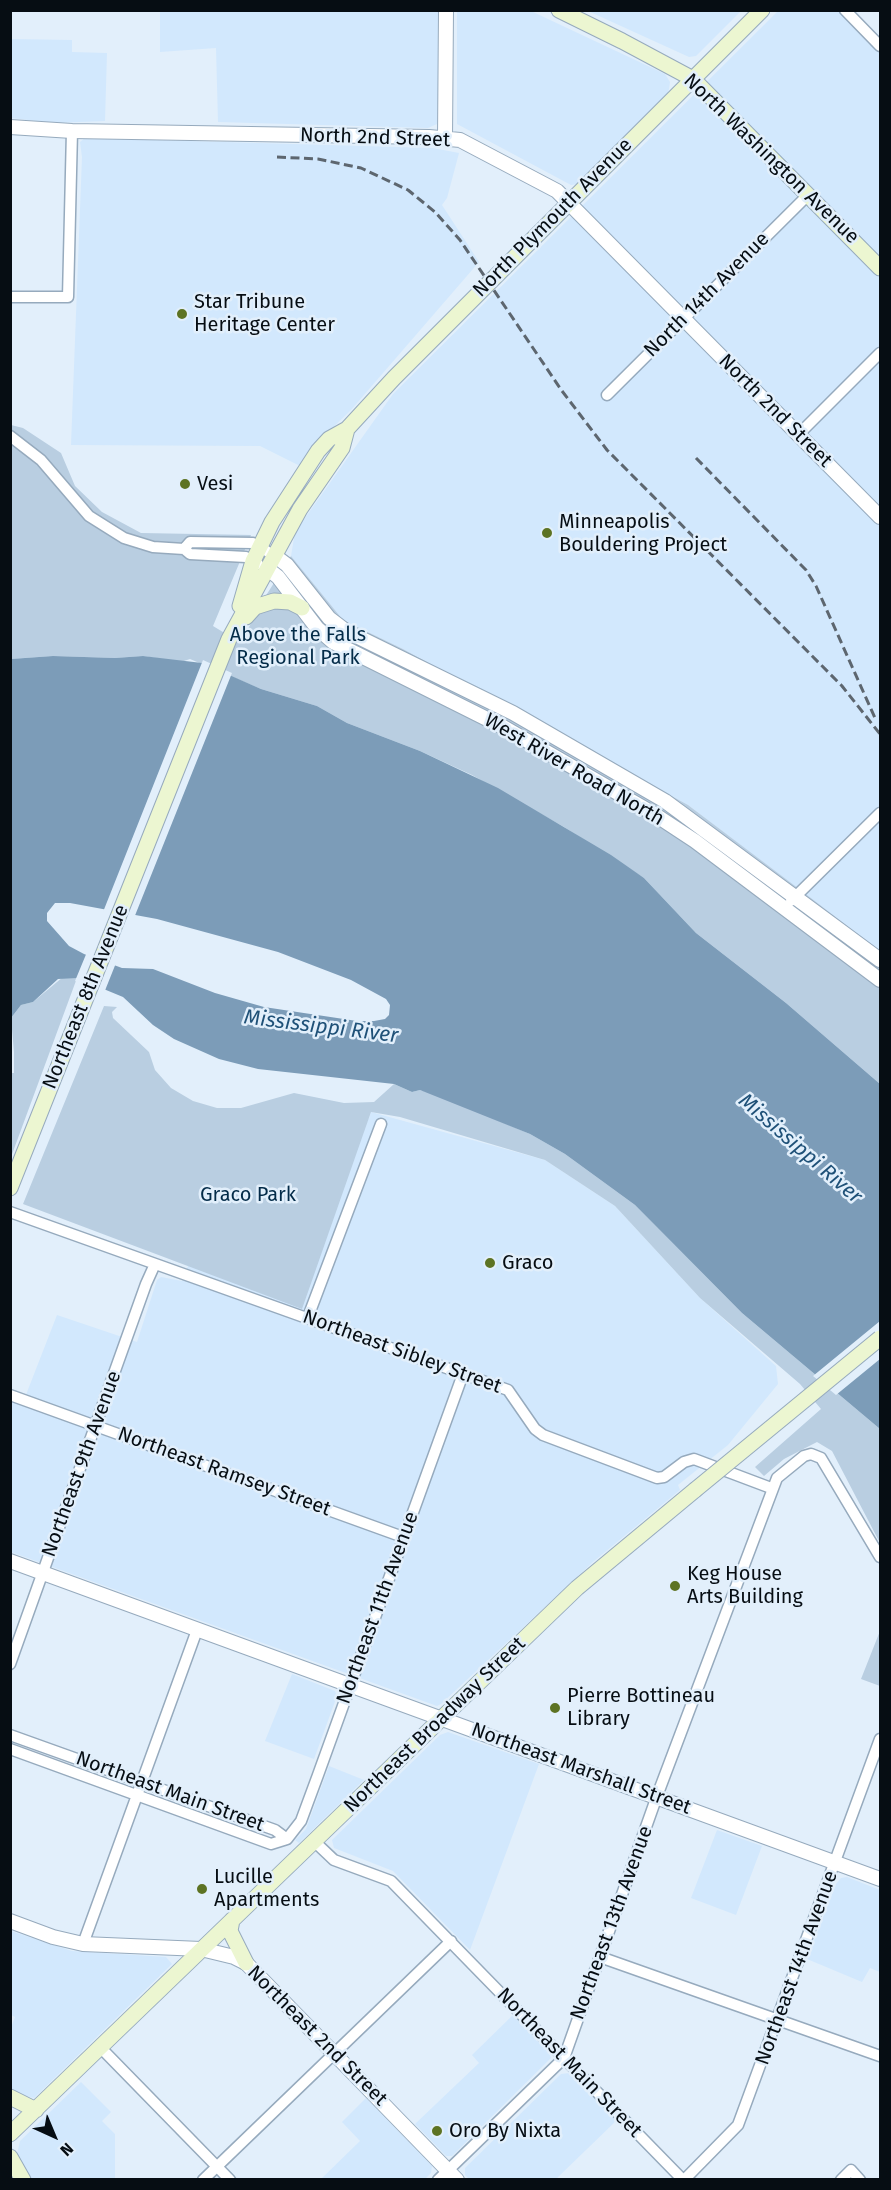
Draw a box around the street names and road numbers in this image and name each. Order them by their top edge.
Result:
street label: North Washington Avenue [678,69,864,249]
street label: North 2nd Street [299,123,451,153]
street label: North Plymouth Avenue [468,133,638,303]
street label: North 14th Avenue [639,227,775,363]
street label: North 2nd Street [713,349,837,473]
street label: West River Road North [480,709,668,831]
street label: Northeast 8th Avenue [38,901,134,1093]
street label: Northeast Sibley Street [299,1305,505,1399]
street label: Northeast 9th Avenue [37,1368,127,1560]
street label: Northeast Ramsey Street [114,1422,334,1522]
street label: Northeast 11th Avenue [332,1509,424,1707]
street label: Northeast Broadway Street [339,1632,531,1818]
street label: Northeast Marshall Street [468,1718,694,1820]
street label: Northeast Main Street [73,1747,267,1837]
street label: Northeast 13th Avenue [566,1823,658,2023]
street label: Northeast 14th Avenue [751,1868,843,2068]
street label: Northeast 2nd Street [242,1961,392,2111]
street label: Northeast Main Street [491,1983,647,2143]

